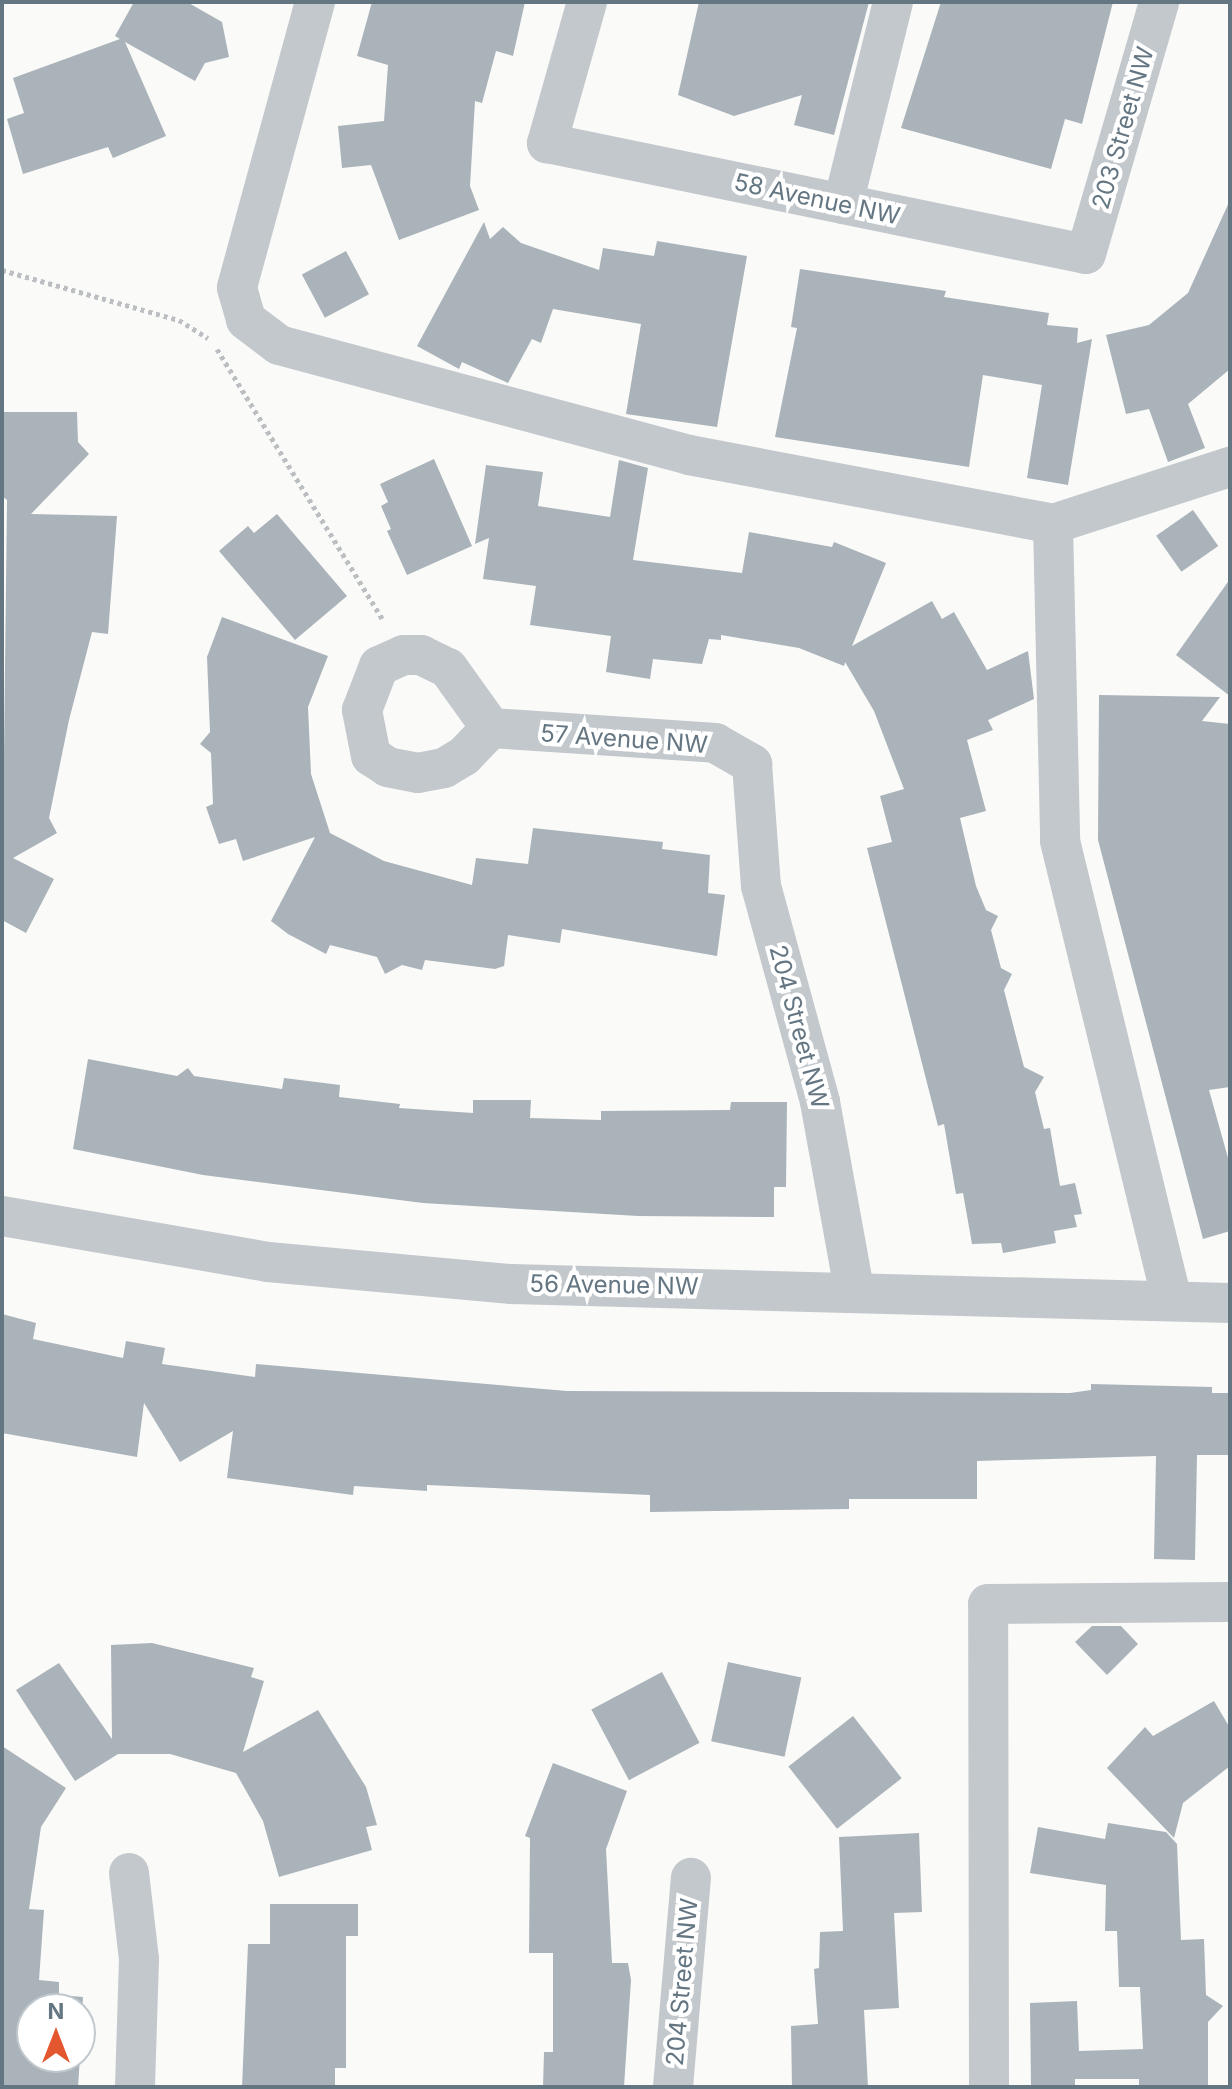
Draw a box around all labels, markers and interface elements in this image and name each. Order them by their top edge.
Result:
street label: 203 Street NW [1086,43,1160,213]
street label: 58 Avenue NW [731,167,903,231]
street label: 57 Avenue NW [539,719,709,759]
street label: 204 Street NW [763,942,835,1112]
street label: 56 Avenue NW [529,1269,699,1301]
street label: 204 Street NW [660,1897,704,2067]
north arrow [16,1993,96,2073]
text: N [48,1998,64,2024]

